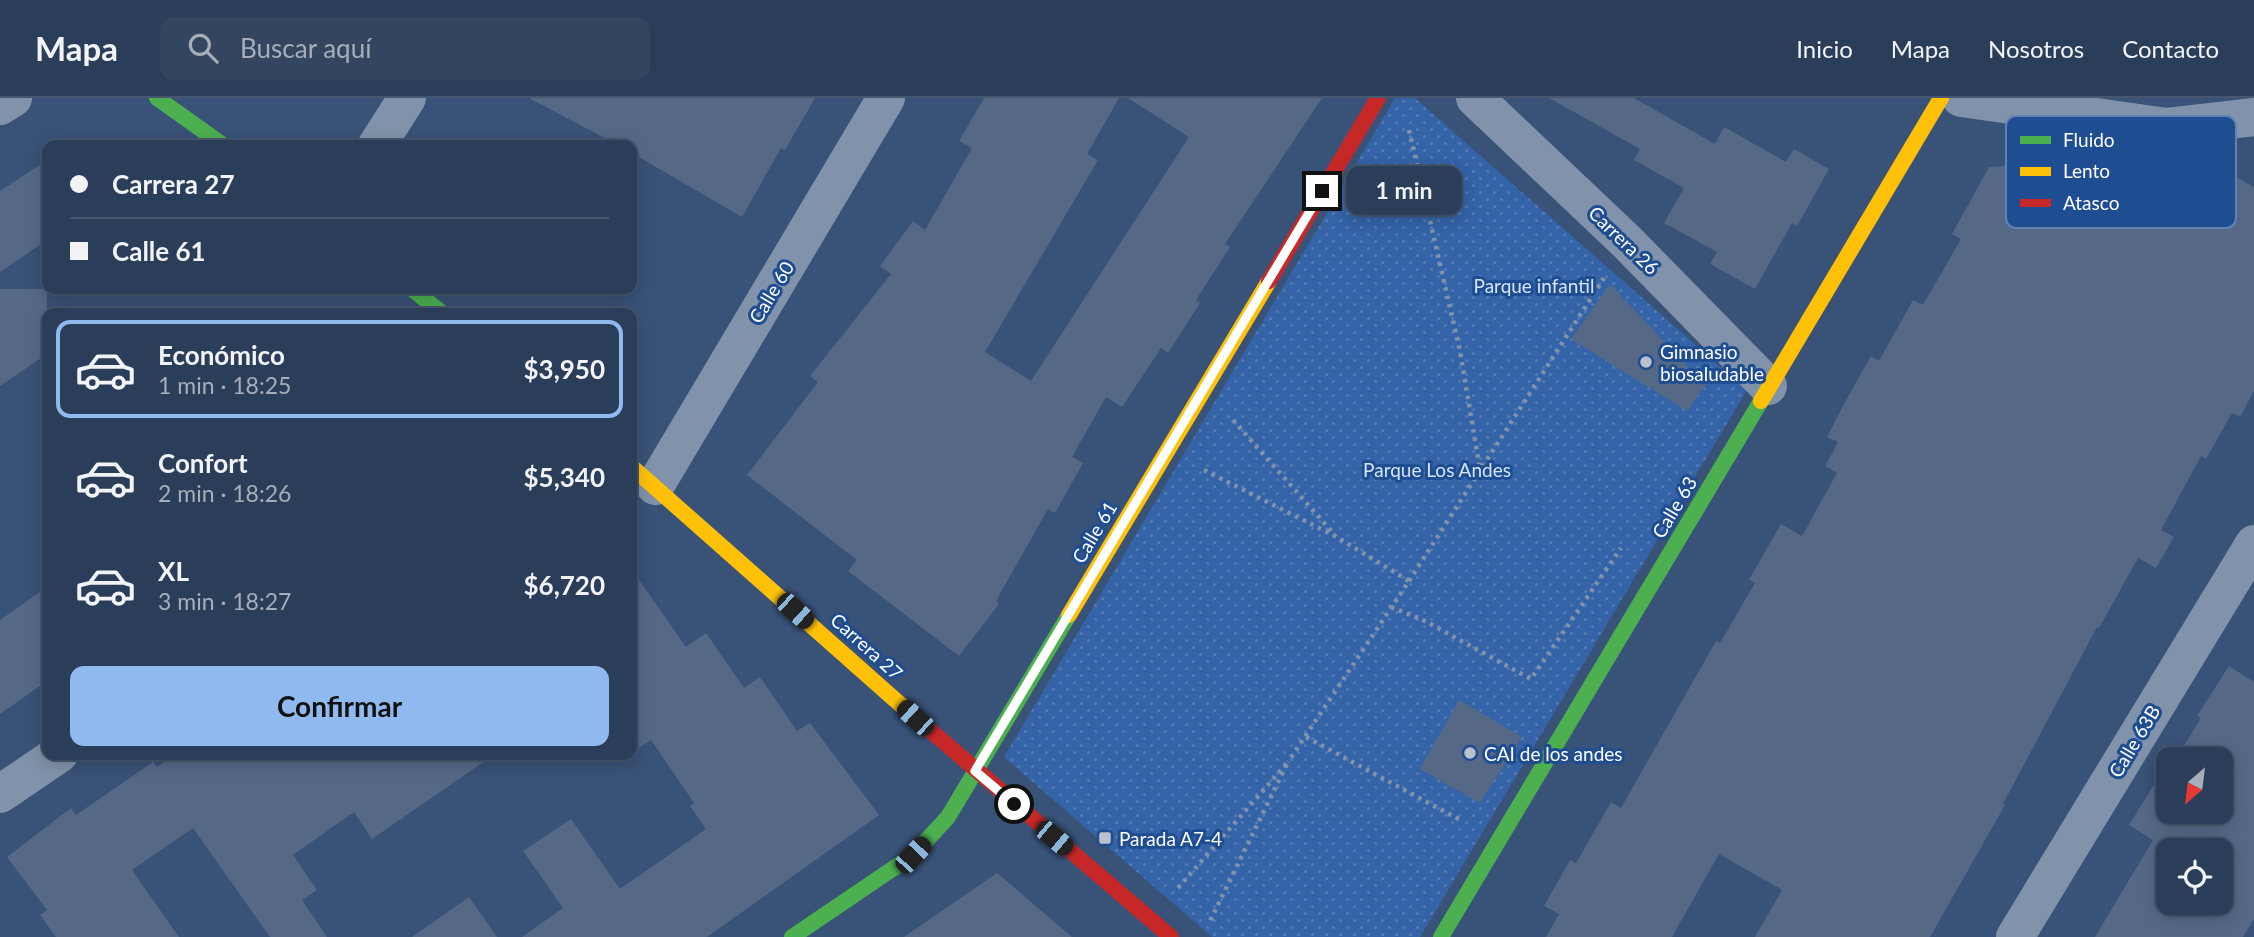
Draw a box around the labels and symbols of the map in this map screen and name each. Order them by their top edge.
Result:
legend [2006,116,2236,228]
text: Fluido [2063,128,2115,151]
text: Lento [2063,159,2110,182]
callout: 1 min [1346,166,1462,216]
route end [1306,175,1338,207]
text: Atasco [2063,191,2119,214]
street label: Carrera 26 [1584,201,1664,279]
street label: Calle 60 [744,257,798,327]
park label: Parque infantil [1474,274,1594,297]
place label: Gimnasio biosaludable [1660,340,1764,385]
marker: Gimnasio biosaludable [1638,354,1654,370]
park label: Parque Los Andes [1363,458,1511,481]
street label: Calle 63 [1647,472,1701,542]
street label: Calle 61 [1067,497,1121,567]
car [773,589,818,633]
street label: Carrera 27 [826,608,908,684]
car [893,696,938,740]
street label: Calle 63B [2103,701,2165,781]
place label: CAI de los andes [1484,742,1623,765]
marker: CAI de los andes [1462,745,1478,761]
north arrow [2156,747,2233,824]
route start [998,788,1030,820]
car [1032,816,1077,860]
place label: Parada A7-4 [1119,827,1222,850]
marker: Parada A7-4 [1097,830,1113,846]
car [891,832,936,878]

